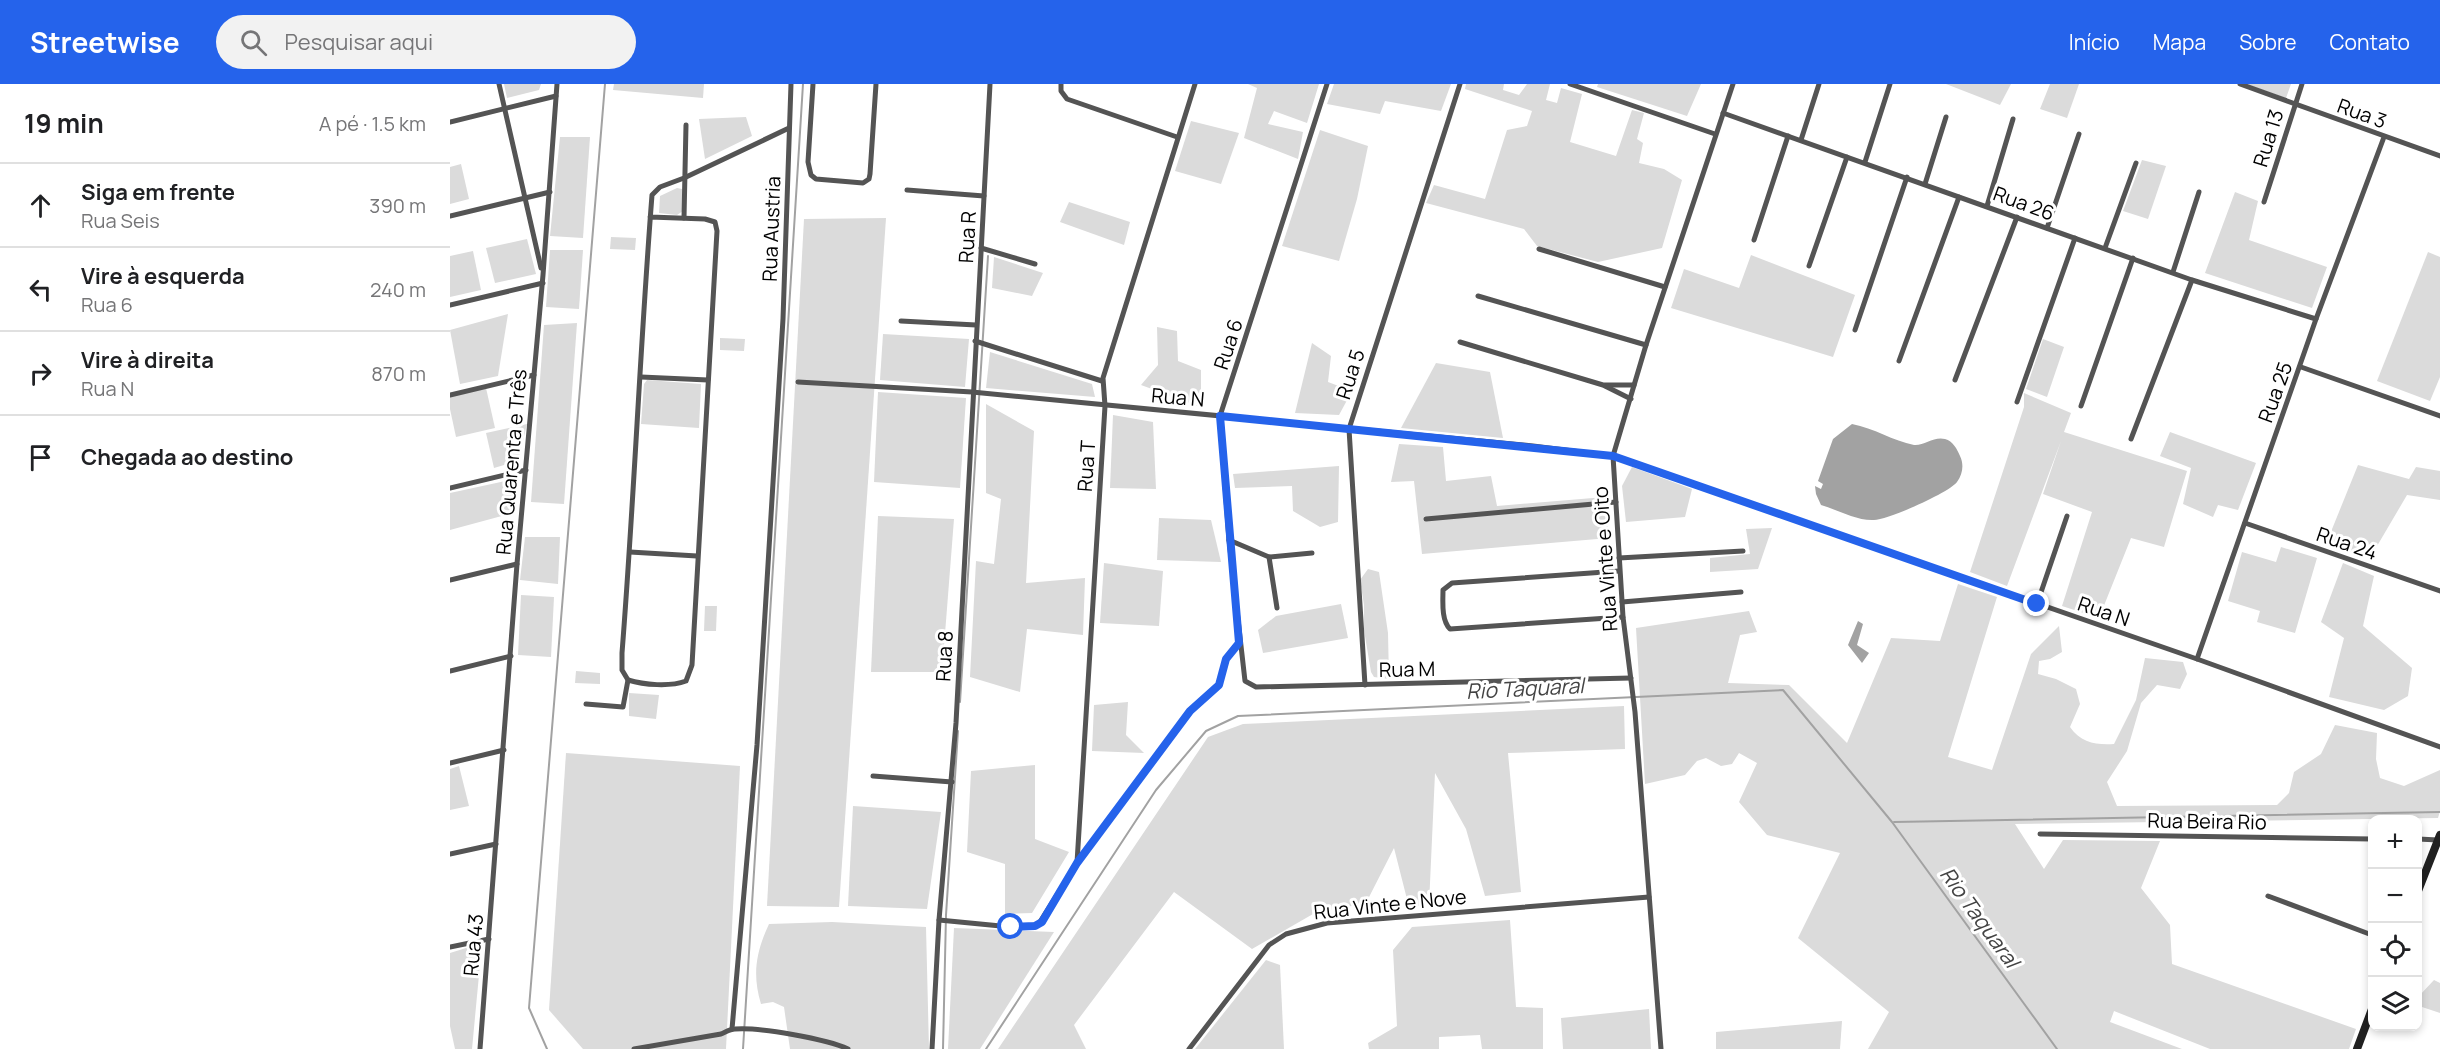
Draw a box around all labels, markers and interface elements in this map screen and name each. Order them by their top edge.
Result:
search box [216,15,636,69]
text: Streetwise [30,23,180,61]
icon: search [237,26,270,59]
text: Pesquisar aqui [285,27,433,57]
text: Início [2069,28,2120,56]
text: Mapa [2153,28,2206,56]
text: Sobre [2239,28,2297,56]
text: Contato [2330,28,2410,56]
street label: Rua 3 [2334,92,2390,134]
text: 19 min [24,105,104,141]
street label: Rua 13 [2247,106,2289,170]
text: A pé · 1.5 km [319,110,426,137]
street label: Rua Austria [756,176,786,282]
text: Siga em frente [81,177,235,207]
street label: Rua 26 [1990,179,2058,227]
icon: ahead [24,189,57,222]
text: 390 m [369,192,426,219]
text: Rua Seis [81,207,160,234]
street label: Rua R [952,210,982,264]
text: Vire à esquerda [81,261,245,291]
icon: left [24,273,57,306]
text: 240 m [370,276,426,303]
text: Rua 6 [81,291,133,318]
street label: Rua 6 [1207,315,1249,373]
text: Vire à direita [81,345,214,375]
street label: Rua 5 [1329,346,1371,402]
icon: right [24,357,57,390]
street label: Rua 25 [2252,358,2298,426]
text: 870 m [371,360,426,387]
street label: Rua Quarenta e Três [489,368,533,556]
text: Rua N [81,375,134,402]
street label: Rua N [1150,381,1206,413]
street label: Rua T [1071,439,1101,493]
icon: arrive [24,441,57,474]
text: Chegada ao destino [81,442,293,472]
street label: Rua Vinte e Oito [1586,485,1624,632]
street label: Rua 24 [2313,520,2381,566]
route end [2023,590,2049,616]
street label: Rua N [2074,590,2134,632]
street label: Rua 8 [929,630,959,682]
street label: Rua M [1379,655,1435,683]
water label: Rio Taquaral [1465,671,1588,705]
street label: Rua Beira Rio [2147,806,2267,836]
map controls [2368,815,2422,1031]
button: + [2368,815,2422,869]
water label: Rio Taquaral [1934,861,2028,975]
button: − [2368,869,2422,923]
street label: Rua Vinte e Nove [1312,883,1468,925]
street label: Rua 43 [457,913,489,977]
route start [997,913,1023,939]
button: locate [2368,923,2422,977]
button: layers [2368,977,2422,1031]

